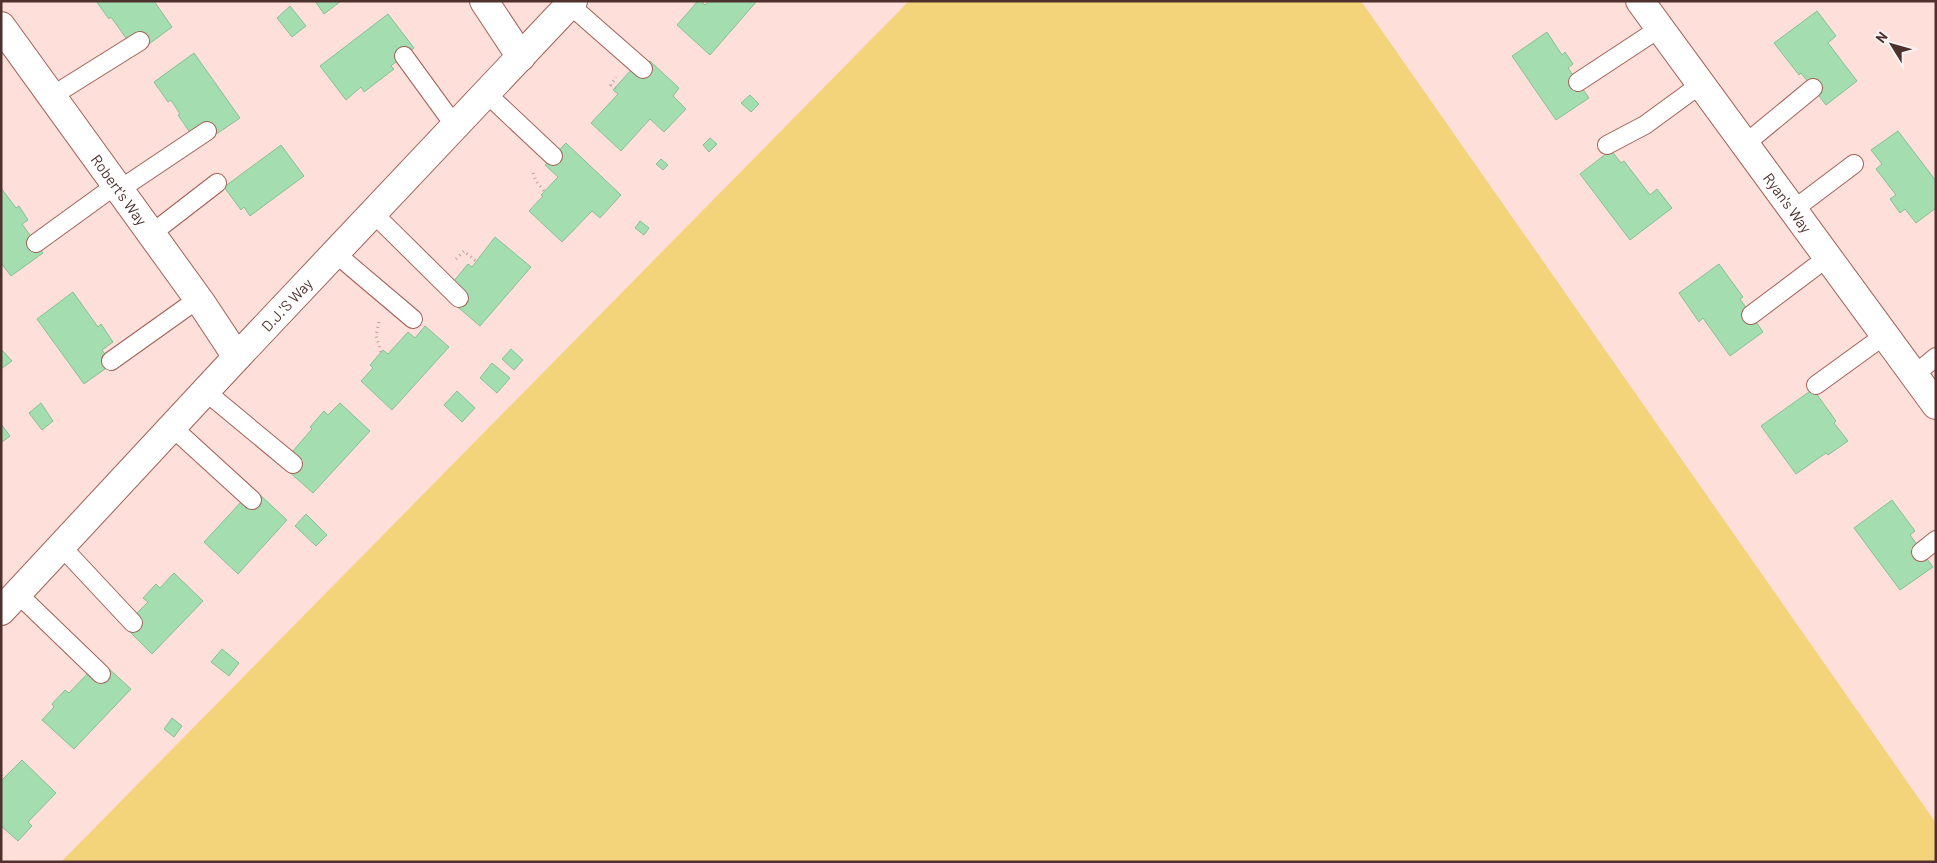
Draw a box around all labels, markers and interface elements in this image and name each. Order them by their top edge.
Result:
north arrow [1867,20,1917,70]
text: N [1872,28,1891,46]
street label: Robert's Way [88,151,151,229]
street label: Ryan's Way [1760,169,1816,236]
street label: D.J.'S Way [257,274,316,335]

